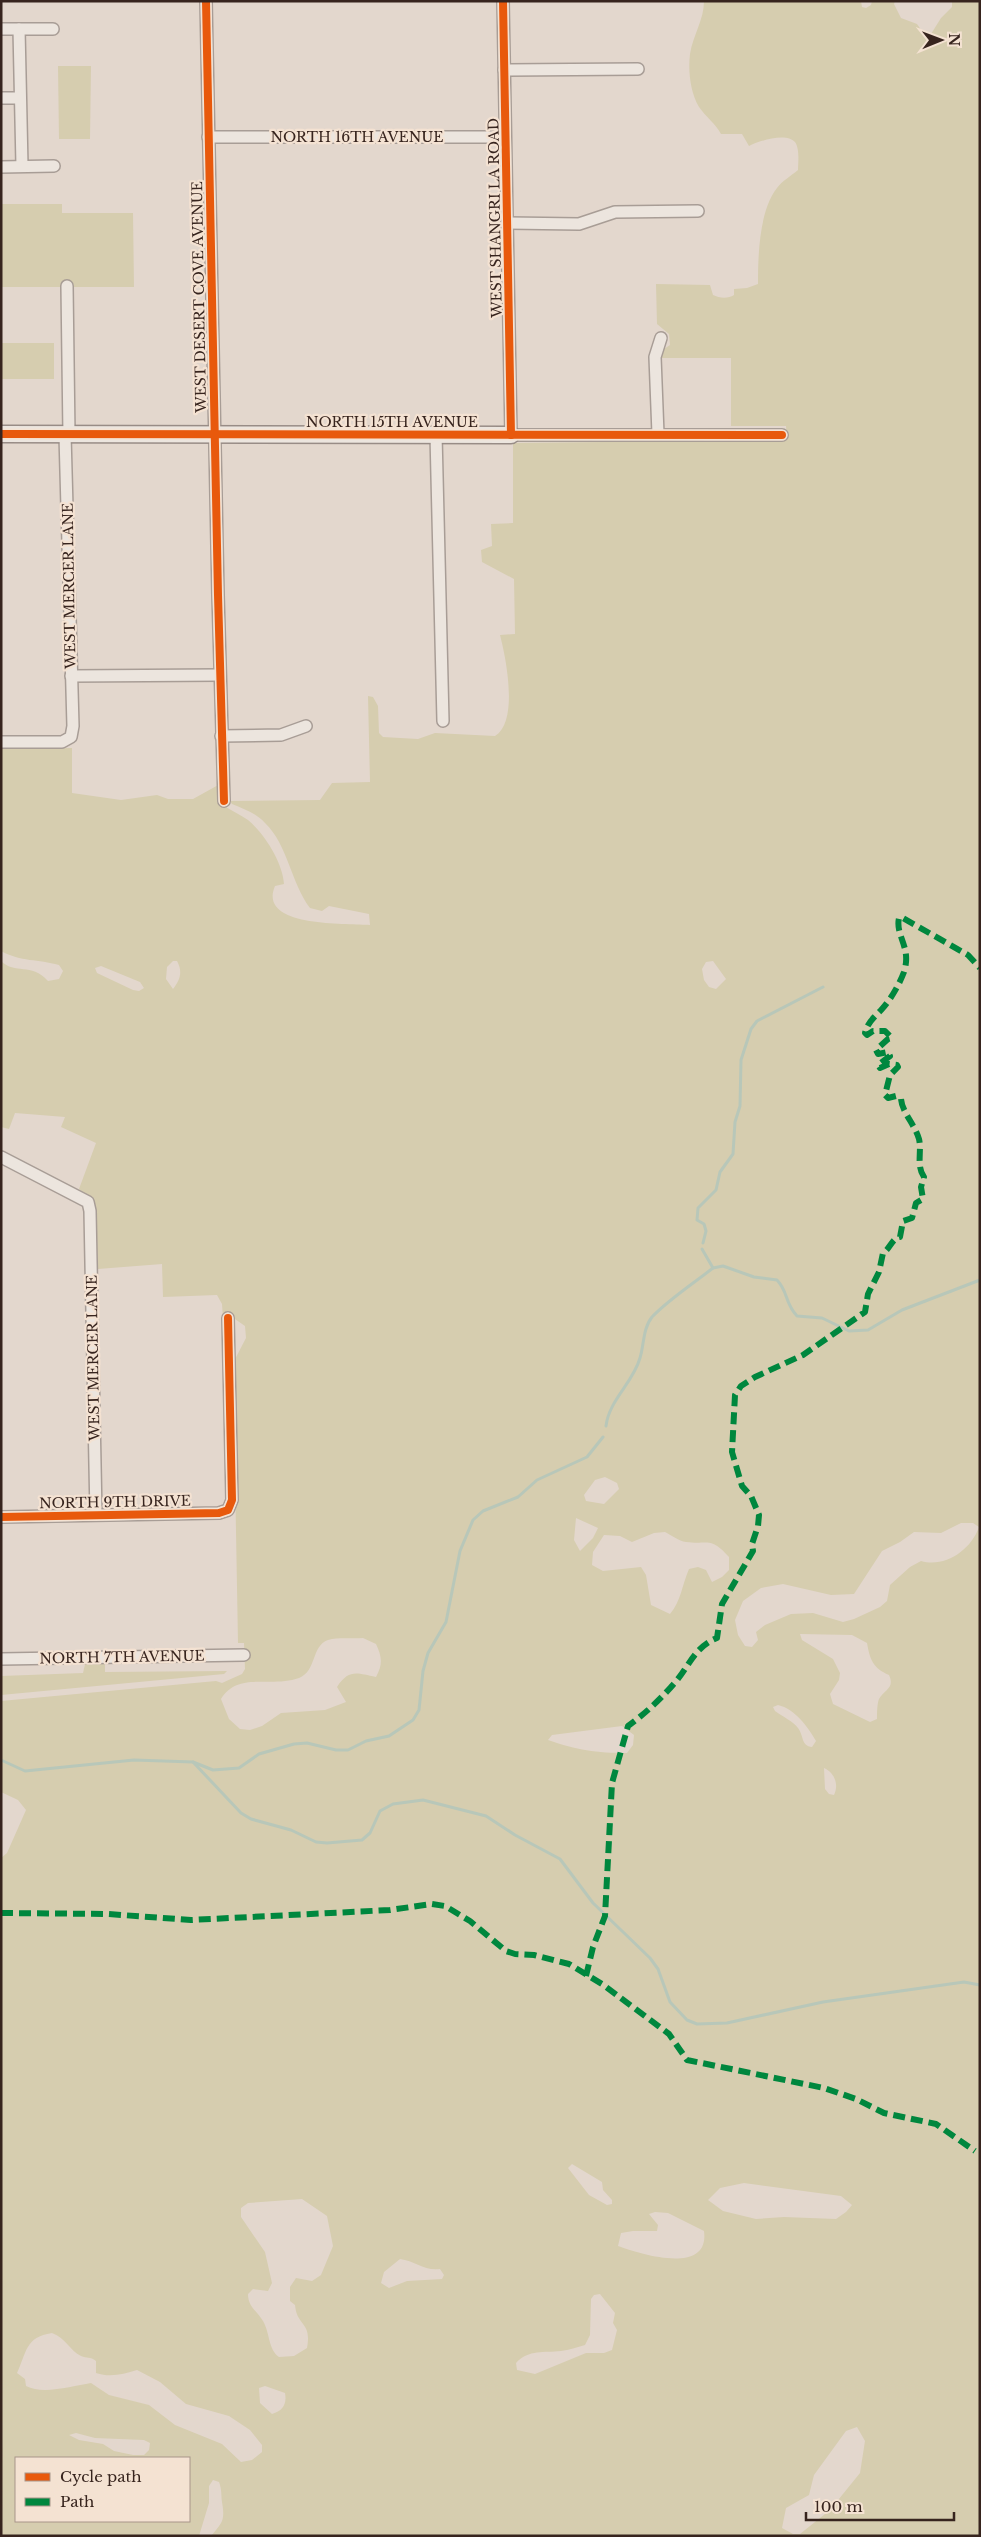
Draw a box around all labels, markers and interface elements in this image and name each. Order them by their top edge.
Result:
north arrow [916,15,966,65]
text: N [945,33,963,47]
street label: WEST SHANGRI LA ROAD [484,118,506,319]
street label: NORTH 16TH AVENUE [270,128,444,146]
street label: WEST DESERT COVE AVENUE [188,181,210,414]
street label: NORTH 15TH AVENUE [306,413,478,431]
street label: WEST MERCER LANE [59,503,79,670]
street label: WEST MERCER LANE [83,1275,103,1442]
street label: NORTH 9TH DRIVE [39,1492,191,1512]
street label: NORTH 7TH AVENUE [39,1647,205,1667]
legend [15,2457,190,2522]
text: Cycle path [60,2467,142,2486]
scale bar [806,2490,954,2522]
text: Path [60,2492,94,2511]
text: 100 m [814,2497,863,2516]

